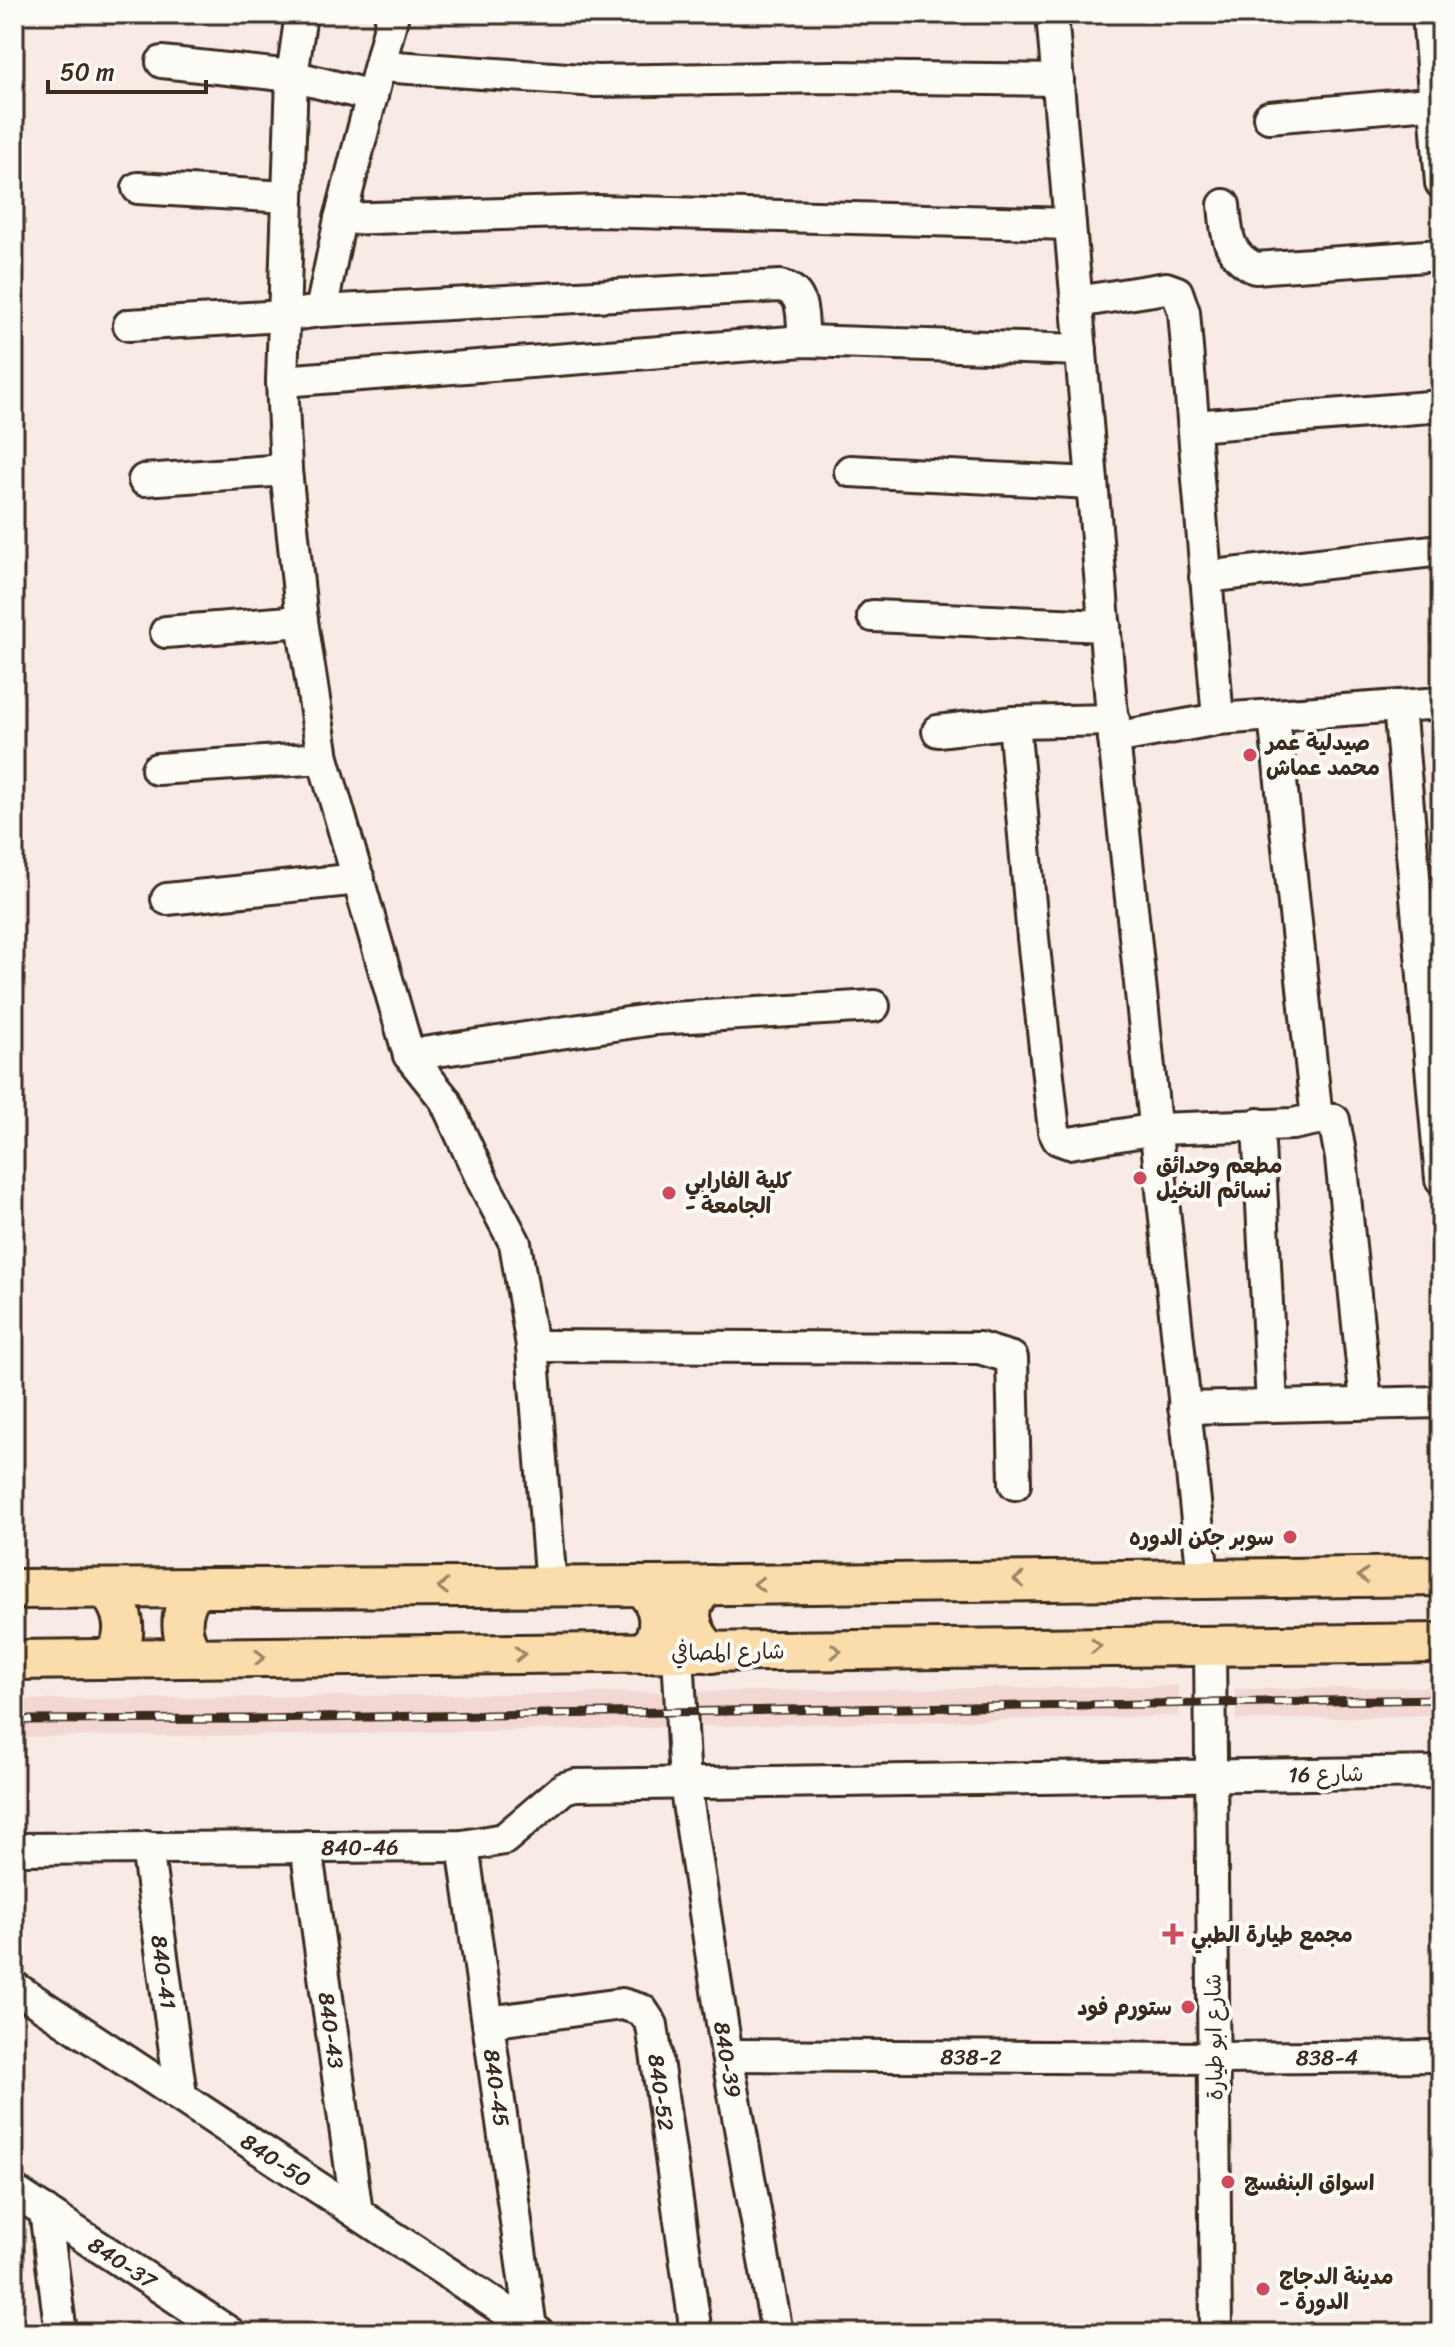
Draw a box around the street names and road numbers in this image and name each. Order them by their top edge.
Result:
street label: شارع المصافي [671,1632,785,1672]
street label: شارع 16 [1288,1754,1364,1794]
street label: 840-46 [321,1827,399,1866]
street label: 840-41 [140,1932,188,2011]
street label: شارع ابو طيارة [1193,1973,1235,2101]
street label: 840-43 [307,1989,356,2071]
street label: 840-39 [703,2019,754,2101]
street label: 838-2 [940,2037,1002,2076]
street label: 838-4 [1296,2037,1359,2077]
street label: 840-45 [472,2046,522,2129]
street label: 840-52 [637,2051,686,2134]
street label: 840-50 [233,2122,320,2198]
street label: 840-37 [80,2225,166,2300]

